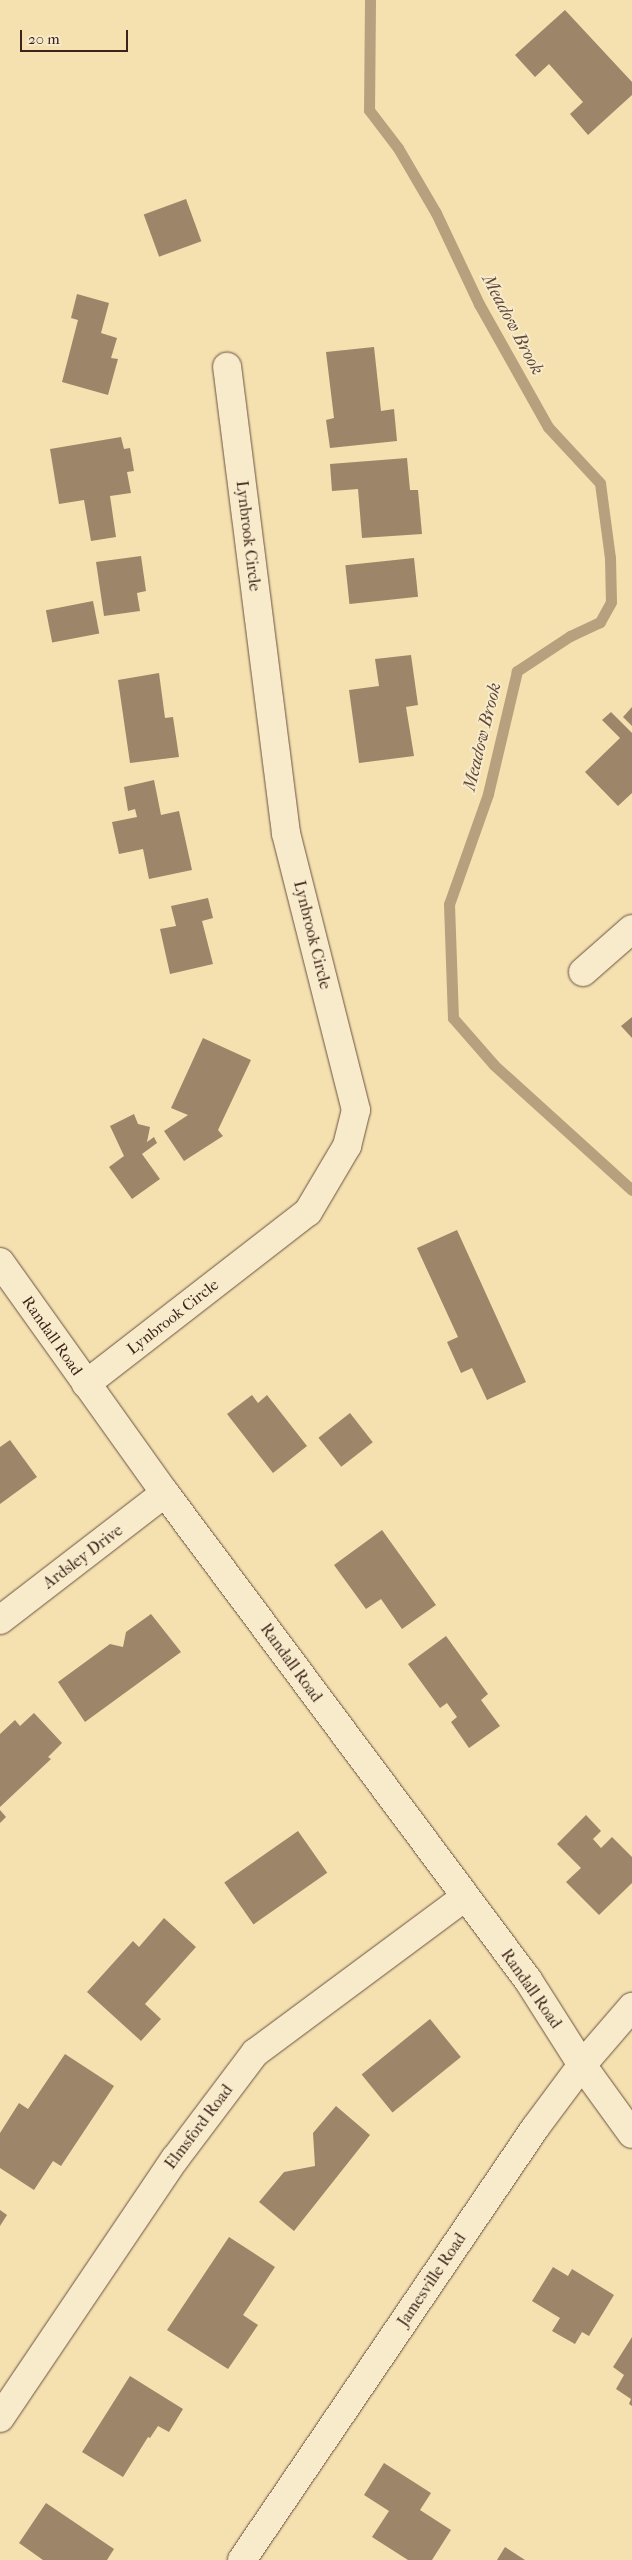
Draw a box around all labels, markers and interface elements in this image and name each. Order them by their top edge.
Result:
scale bar [22,20,130,52]
text: 20 m [28,30,60,48]
water label: Meadow Brook [476,271,548,379]
street label: Lynbrook Circle [232,480,264,592]
water label: Meadow Brook [459,681,507,793]
street label: Lynbrook Circle [289,879,335,991]
street label: Lynbrook Circle [123,1275,223,1359]
street label: Randall Road [18,1293,86,1379]
street label: Ardsley Drive [39,1521,127,1593]
street label: Randall Road [256,1620,326,1706]
street label: Randall Road [497,1946,565,2032]
street label: Elmsford Road [161,2081,237,2173]
street label: Jamesville Road [394,2230,470,2330]

